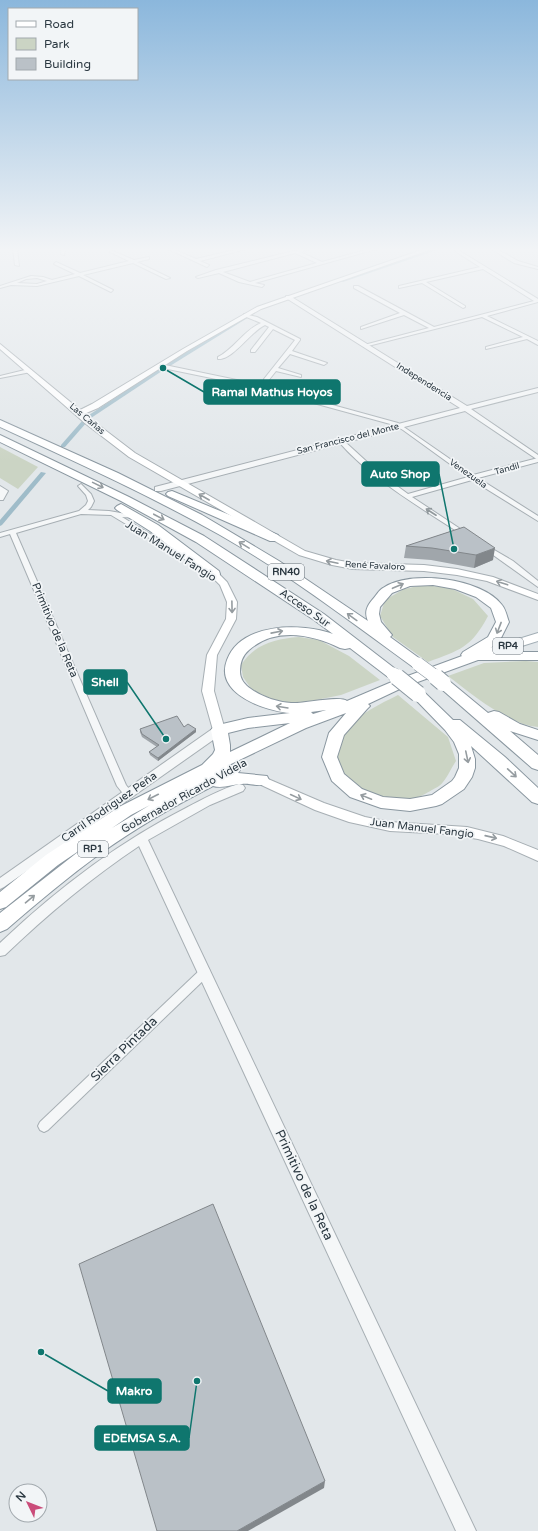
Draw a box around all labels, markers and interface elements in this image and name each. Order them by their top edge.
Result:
legend [8,8,138,80]
text: Road [44,17,74,31]
text: Park [44,37,70,51]
text: Building [44,57,91,71]
street label: Independencia [394,361,454,403]
callout: Ramal Mathus Hoyos [204,380,340,404]
text: Ramal Mathus Hoyos [212,385,333,400]
street label: Las Cañas [67,401,107,437]
street label: San Francisco del Monte [296,421,400,457]
street label: Venezuela [447,457,489,491]
street label: Tandil [493,460,521,478]
callout: Auto Shop [362,462,439,486]
text: Auto Shop [370,467,431,482]
one-way arrow [92,482,104,489]
one-way arrow [198,492,210,500]
one-way arrow [425,507,436,516]
one-way arrow [153,514,165,521]
street label: Juan Manuel Fangio [123,518,219,584]
one-way arrow [238,540,250,548]
one-way arrow [325,558,338,566]
street label: René Favaloro [345,559,406,573]
road number: RN40 [268,564,304,580]
one-way arrow [495,579,508,586]
street label: Primitivo de la Reta [29,581,81,679]
one-way arrow [391,582,403,590]
street label: Acceso Sur [277,586,333,631]
one-way arrow [228,600,235,613]
one-way arrow [347,612,358,621]
one-way arrow [495,621,503,633]
one-way arrow [270,627,283,635]
road number: RP4 [493,638,523,654]
callout: Shell [84,670,127,694]
text: Shell [91,675,119,689]
one-way arrow [276,703,289,711]
one-way arrow [463,750,471,763]
street label: Gobernador Ricardo Videla [119,756,249,836]
street label: Carril Rodríguez Peña [59,769,159,845]
one-way arrow [506,769,517,778]
one-way arrow [360,793,372,801]
one-way arrow [147,794,159,801]
one-way arrow [290,794,302,801]
street label: Juan Manuel Fangio [369,815,475,841]
one-way arrow [484,834,497,841]
road number: RP1 [78,841,108,857]
one-way arrow [24,894,35,903]
street label: Sierra Pintada [87,1013,161,1085]
street label: Primitivo de la Reta [271,1127,337,1243]
callout: Makro [108,1379,161,1403]
text: Makro [116,1384,152,1398]
callout: EDEMSA S.A. [95,1426,189,1450]
text: EDEMSA S.A. [103,1431,181,1445]
north arrow [8,1483,48,1523]
text: N [13,1489,29,1504]

